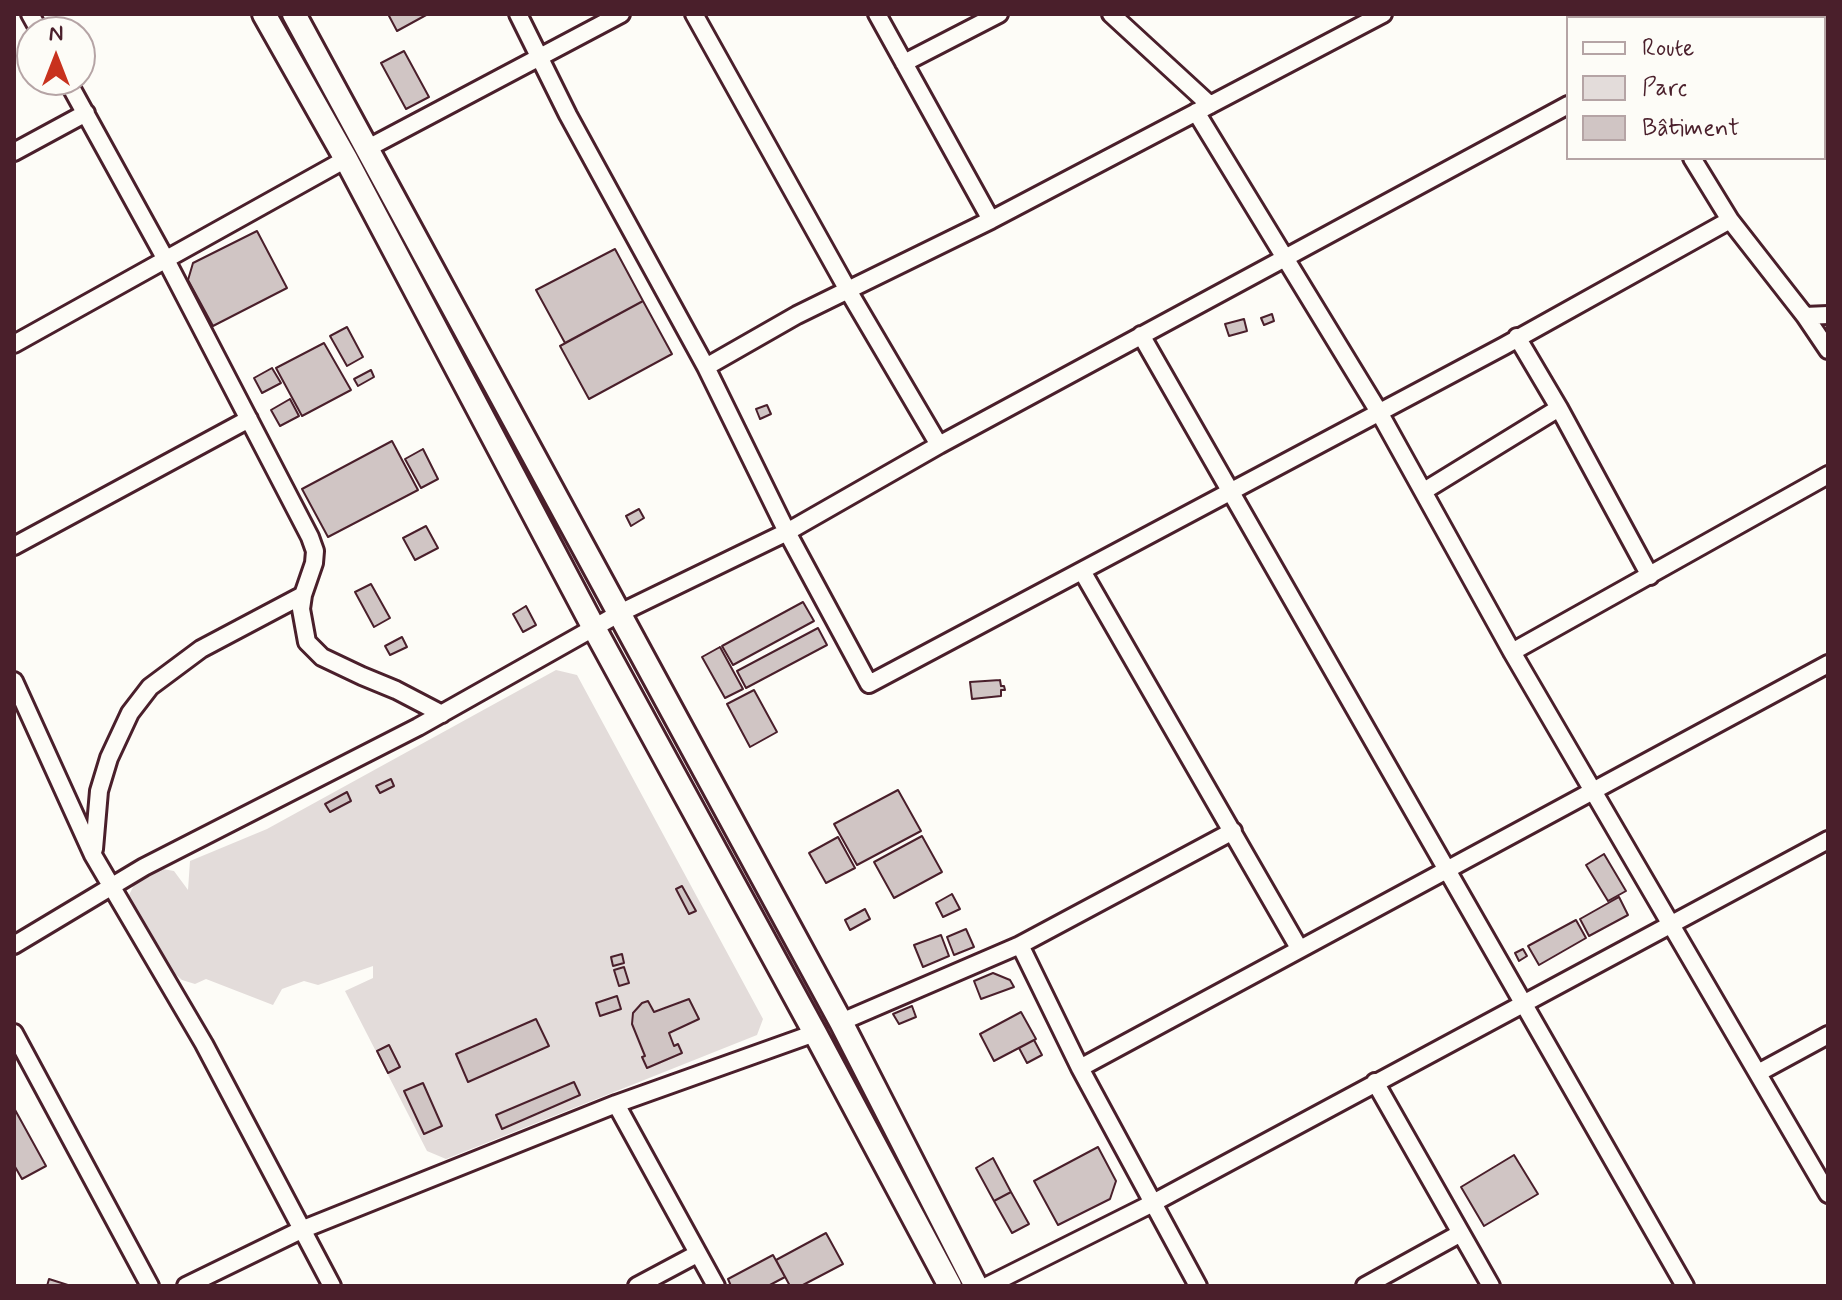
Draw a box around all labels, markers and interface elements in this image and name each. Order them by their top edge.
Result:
north arrow [16,16,96,96]
legend [1566,16,1826,160]
text: N [49,20,63,48]
text: Route [1642,33,1694,64]
text: Parc [1642,73,1687,104]
text: Bâtiment [1642,113,1740,144]

